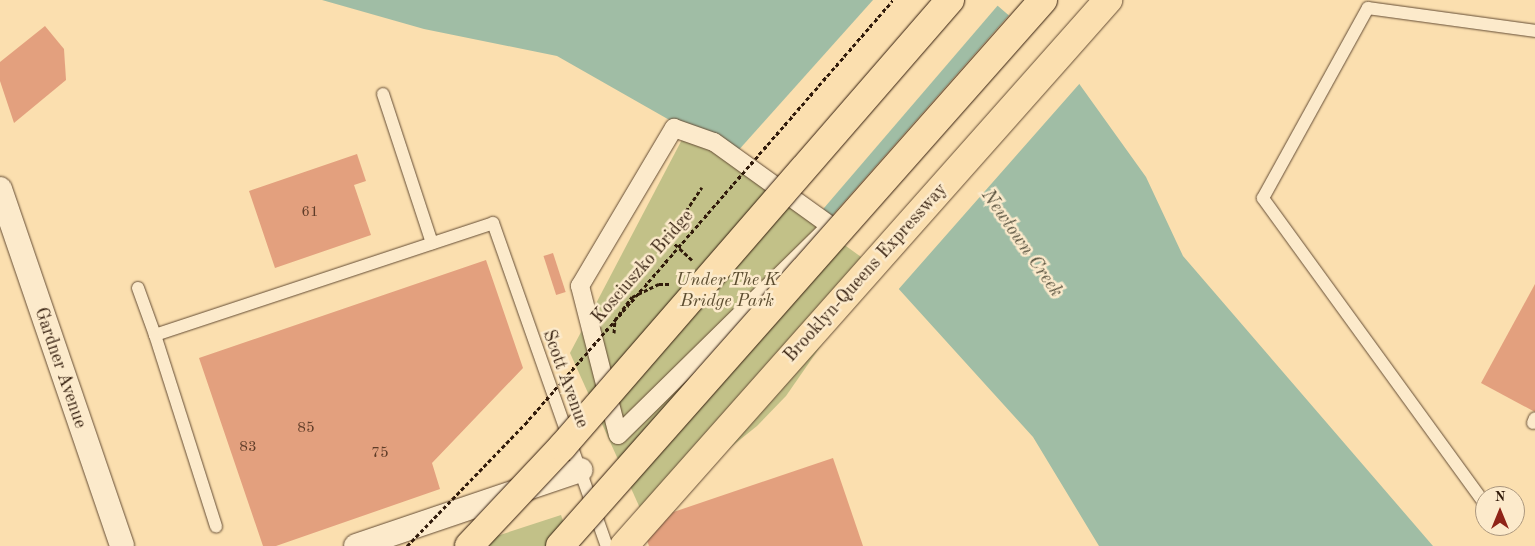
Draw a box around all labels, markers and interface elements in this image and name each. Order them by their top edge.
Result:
street label: Brooklyn-Queens Expressway [780,179,952,367]
water label: Newtown Creek [975,186,1067,302]
house number: 61 [301,204,319,222]
street label: Kosciuszko Bridge [588,206,698,328]
park label: Under The K Bridge Park [676,270,778,312]
street label: Gardner Avenue [29,305,91,431]
street label: Scott Avenue [537,327,593,431]
house number: 85 [297,420,315,438]
house number: 83 [239,439,257,457]
house number: 75 [371,445,389,463]
north arrow [1475,486,1525,536]
text: N [1495,490,1505,504]

